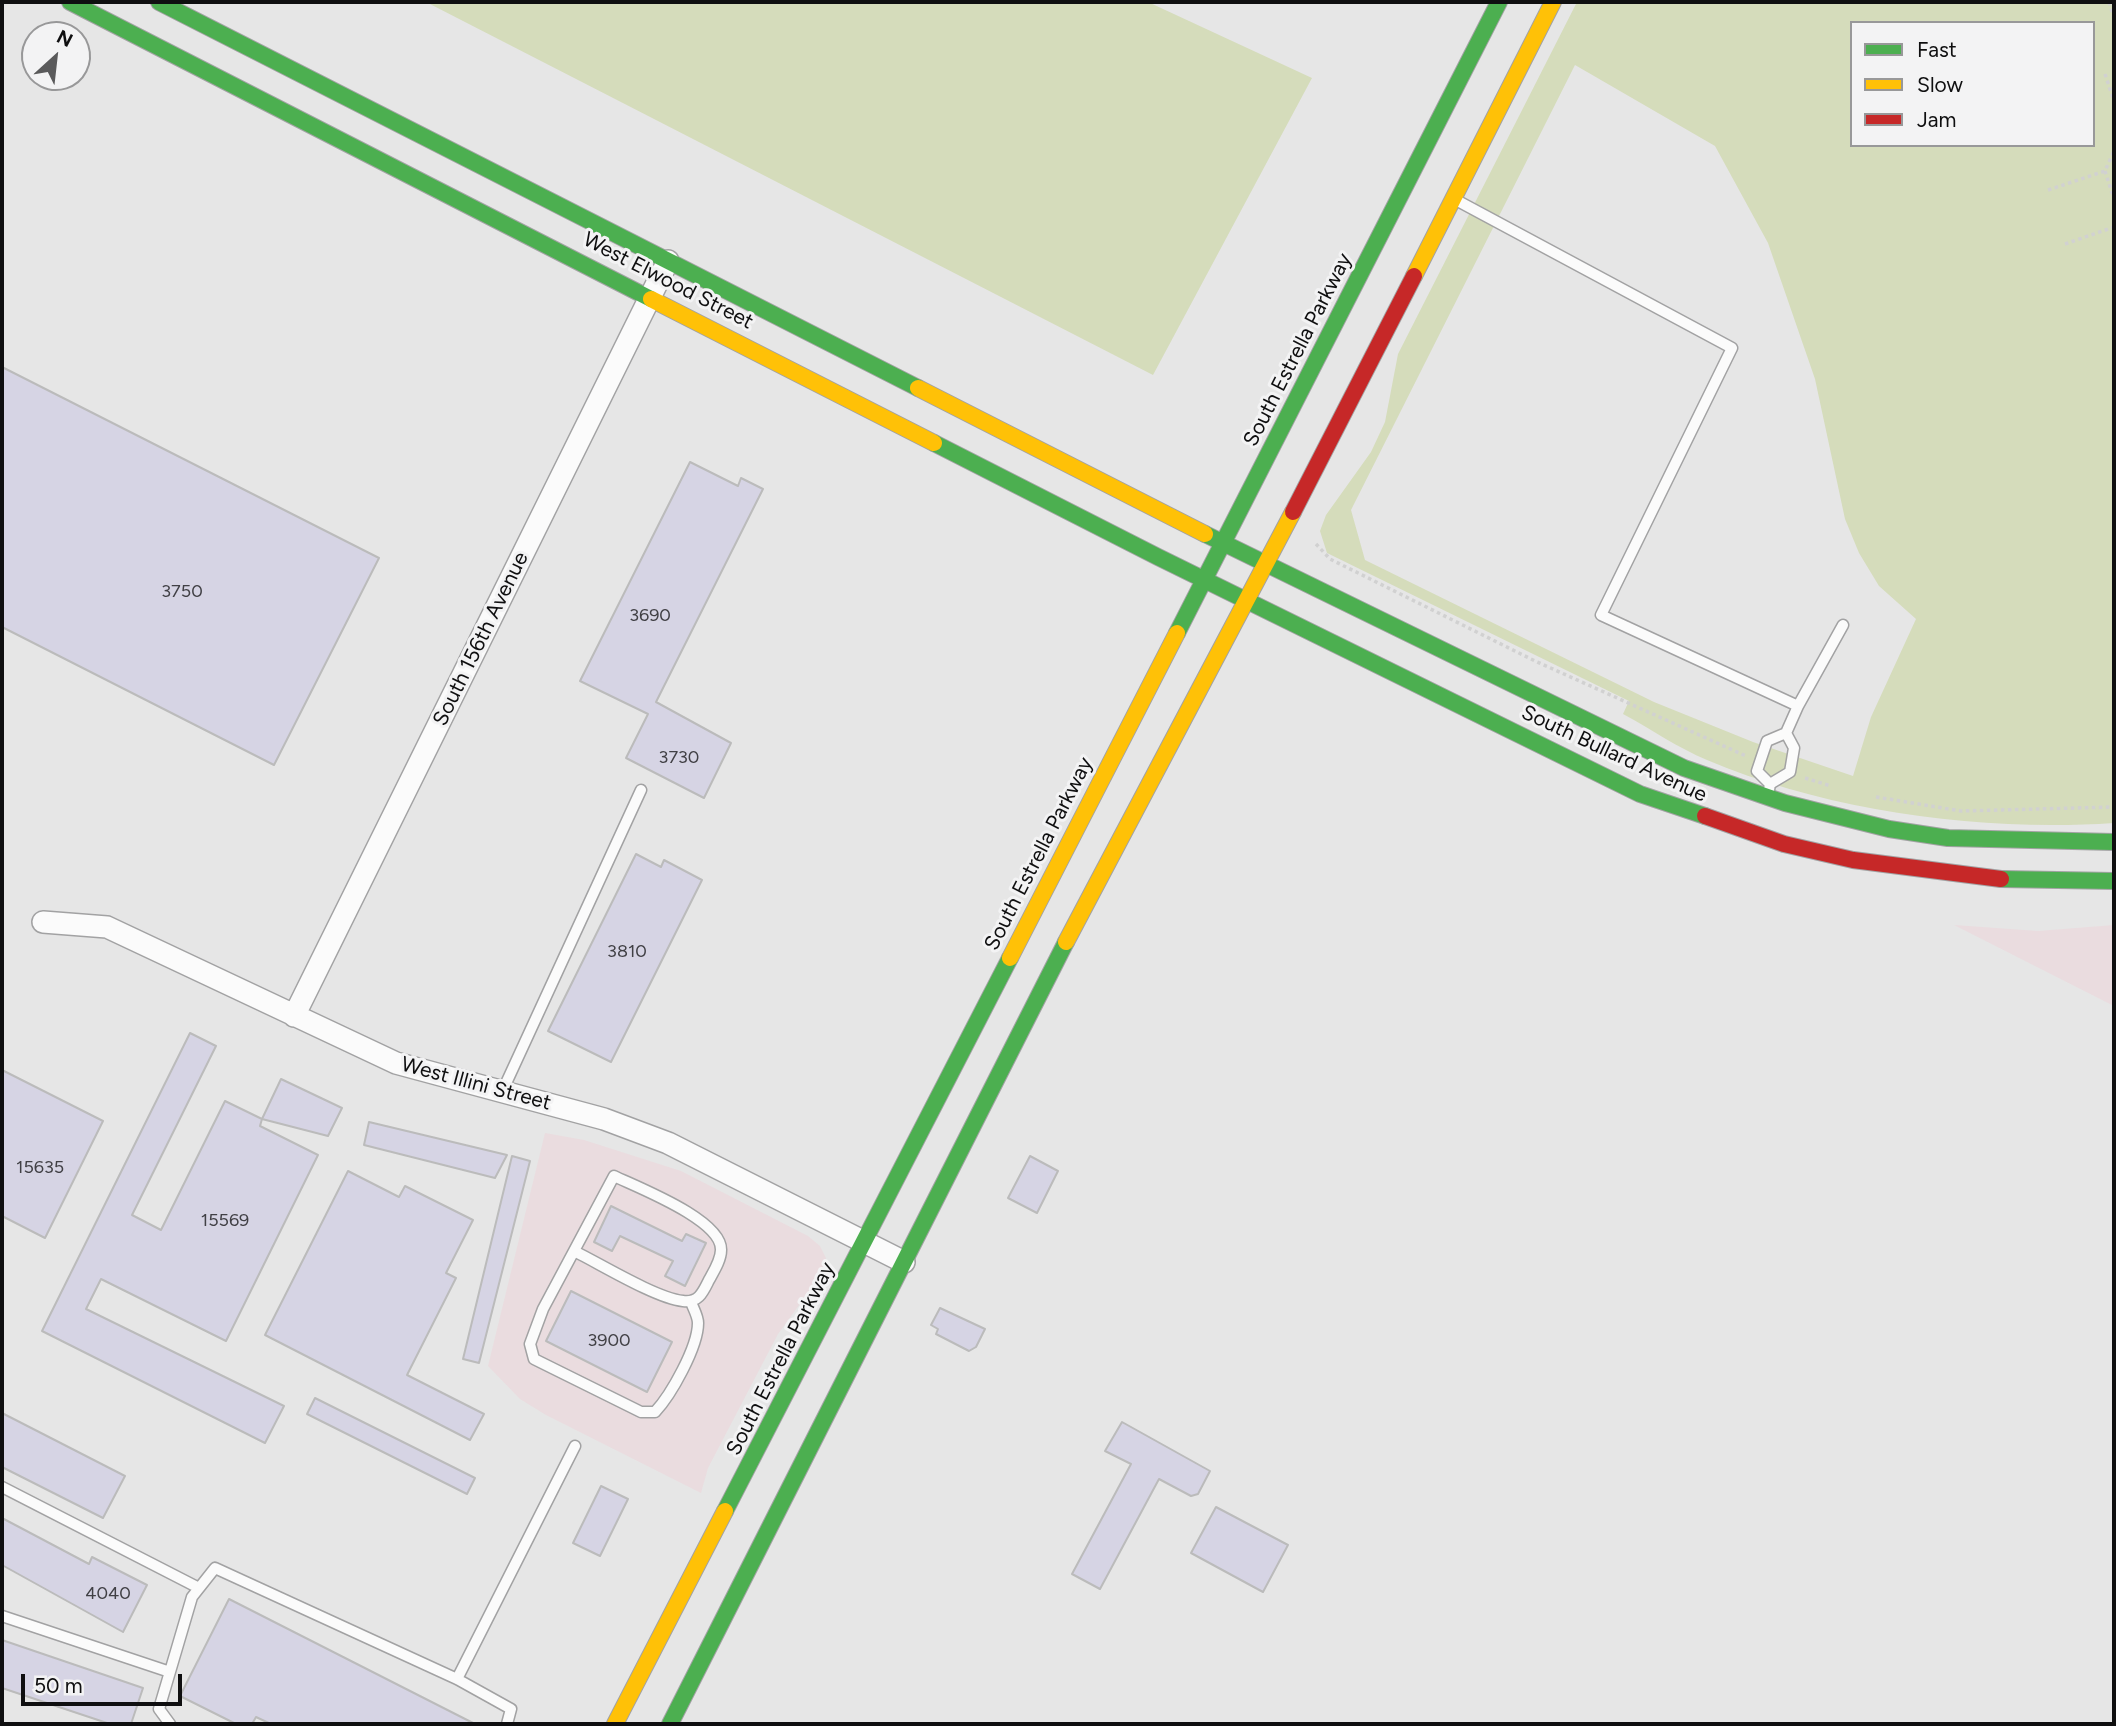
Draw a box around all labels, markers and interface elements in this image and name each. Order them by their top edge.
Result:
north arrow [21,21,91,91]
legend [1850,21,2095,147]
text: N [53,25,77,52]
text: Fast [1917,37,1957,62]
text: Slow [1917,72,1963,97]
text: Jam [1917,107,1956,132]
street label: West Elwood Street [579,227,757,335]
street label: South Estrella Parkway [1238,249,1358,451]
street label: South 156th Avenue [428,548,534,730]
house number: 3750 [161,581,203,603]
house number: 3690 [629,605,671,627]
street label: South Bullard Avenue [1517,700,1711,808]
house number: 3730 [659,747,699,769]
street label: South Estrella Parkway [979,753,1099,955]
house number: 3810 [607,941,647,963]
street label: West Illini Street [398,1052,554,1116]
house number: 15635 [16,1157,64,1179]
house number: 15569 [201,1210,249,1232]
street label: South Estrella Parkway [721,1258,841,1460]
house number: 3900 [587,1330,631,1352]
house number: 4040 [85,1583,131,1605]
scale bar [24,1660,186,1704]
text: 50 m [34,1673,83,1698]

